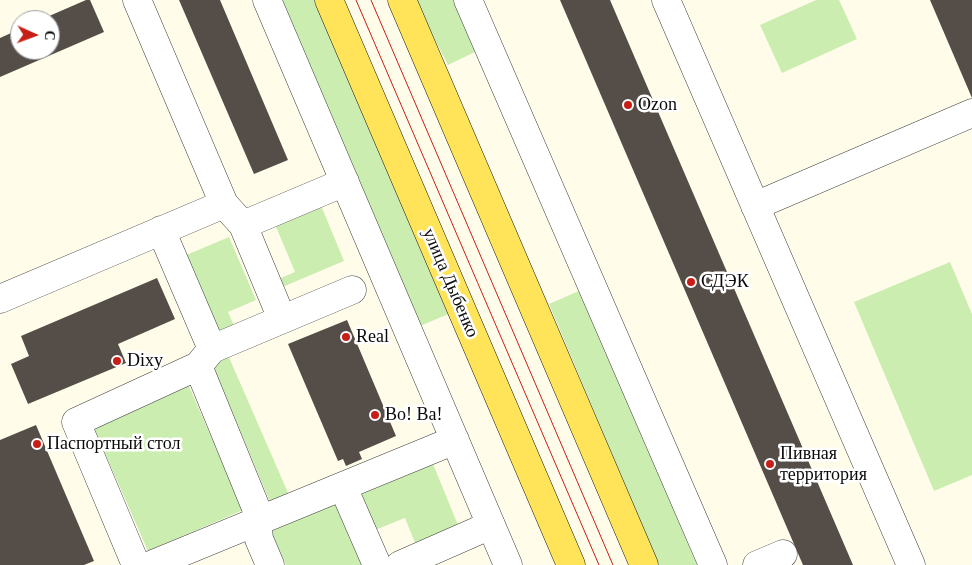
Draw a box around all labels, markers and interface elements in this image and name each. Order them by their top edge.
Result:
north arrow [10,10,60,60]
text: С [42,30,57,41]
place label: Ozon [638,94,677,116]
marker: Ozon [622,99,634,111]
street label: улица Дыбенко [417,225,483,341]
place label: СДЭК [701,271,749,293]
marker: СДЭК [685,276,697,288]
place label: Real [356,326,389,348]
marker: Real [340,331,352,343]
place label: Dixy [127,350,163,372]
marker: Dixy [111,355,123,367]
place label: Во! Ва! [385,404,442,426]
marker: Во! Ва! [369,409,381,421]
place label: Паспортный стол [47,433,180,455]
marker: Паспортный стол [31,438,43,450]
place label: Пивная территория [780,443,867,486]
marker: Пивная территория [764,458,776,470]

